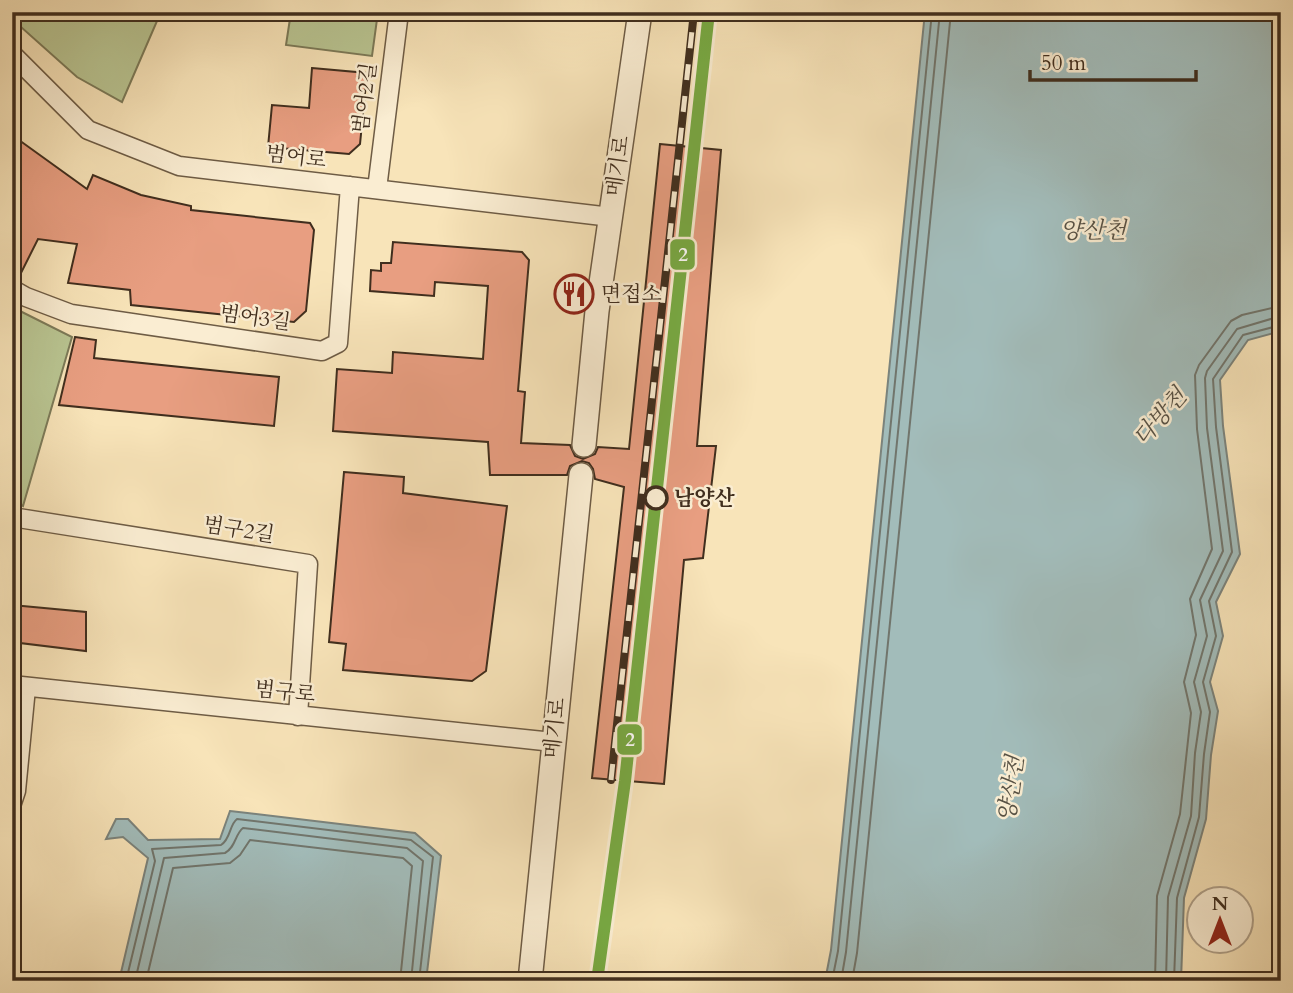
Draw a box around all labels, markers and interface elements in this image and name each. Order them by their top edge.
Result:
scale bar [1030,38,1197,82]
text: 50 m [1041,49,1086,78]
street label: 범어2길 [346,61,384,135]
street label: 메기로 [599,134,637,198]
street label: 범어로 [264,139,328,175]
water label: 양산천 [1060,215,1128,246]
line badge: 2 [669,238,696,271]
text: 2 [678,242,688,268]
restaurant icon: 면접소 [553,273,595,315]
place label: 면접소 [601,280,662,309]
street label: 범어3길 [218,299,292,337]
water label: 다방천 [1126,380,1195,452]
place label: 남양산 [674,484,736,513]
marker: 남양산 [644,486,668,510]
street label: 범구2길 [201,510,277,550]
street label: 범구로 [253,674,317,710]
street label: 메기로 [537,696,573,760]
line badge: 2 [616,723,643,756]
text: 2 [625,727,635,753]
water label: 양산천 [991,752,1031,824]
north arrow [1184,884,1254,954]
text: N [1212,891,1229,917]

